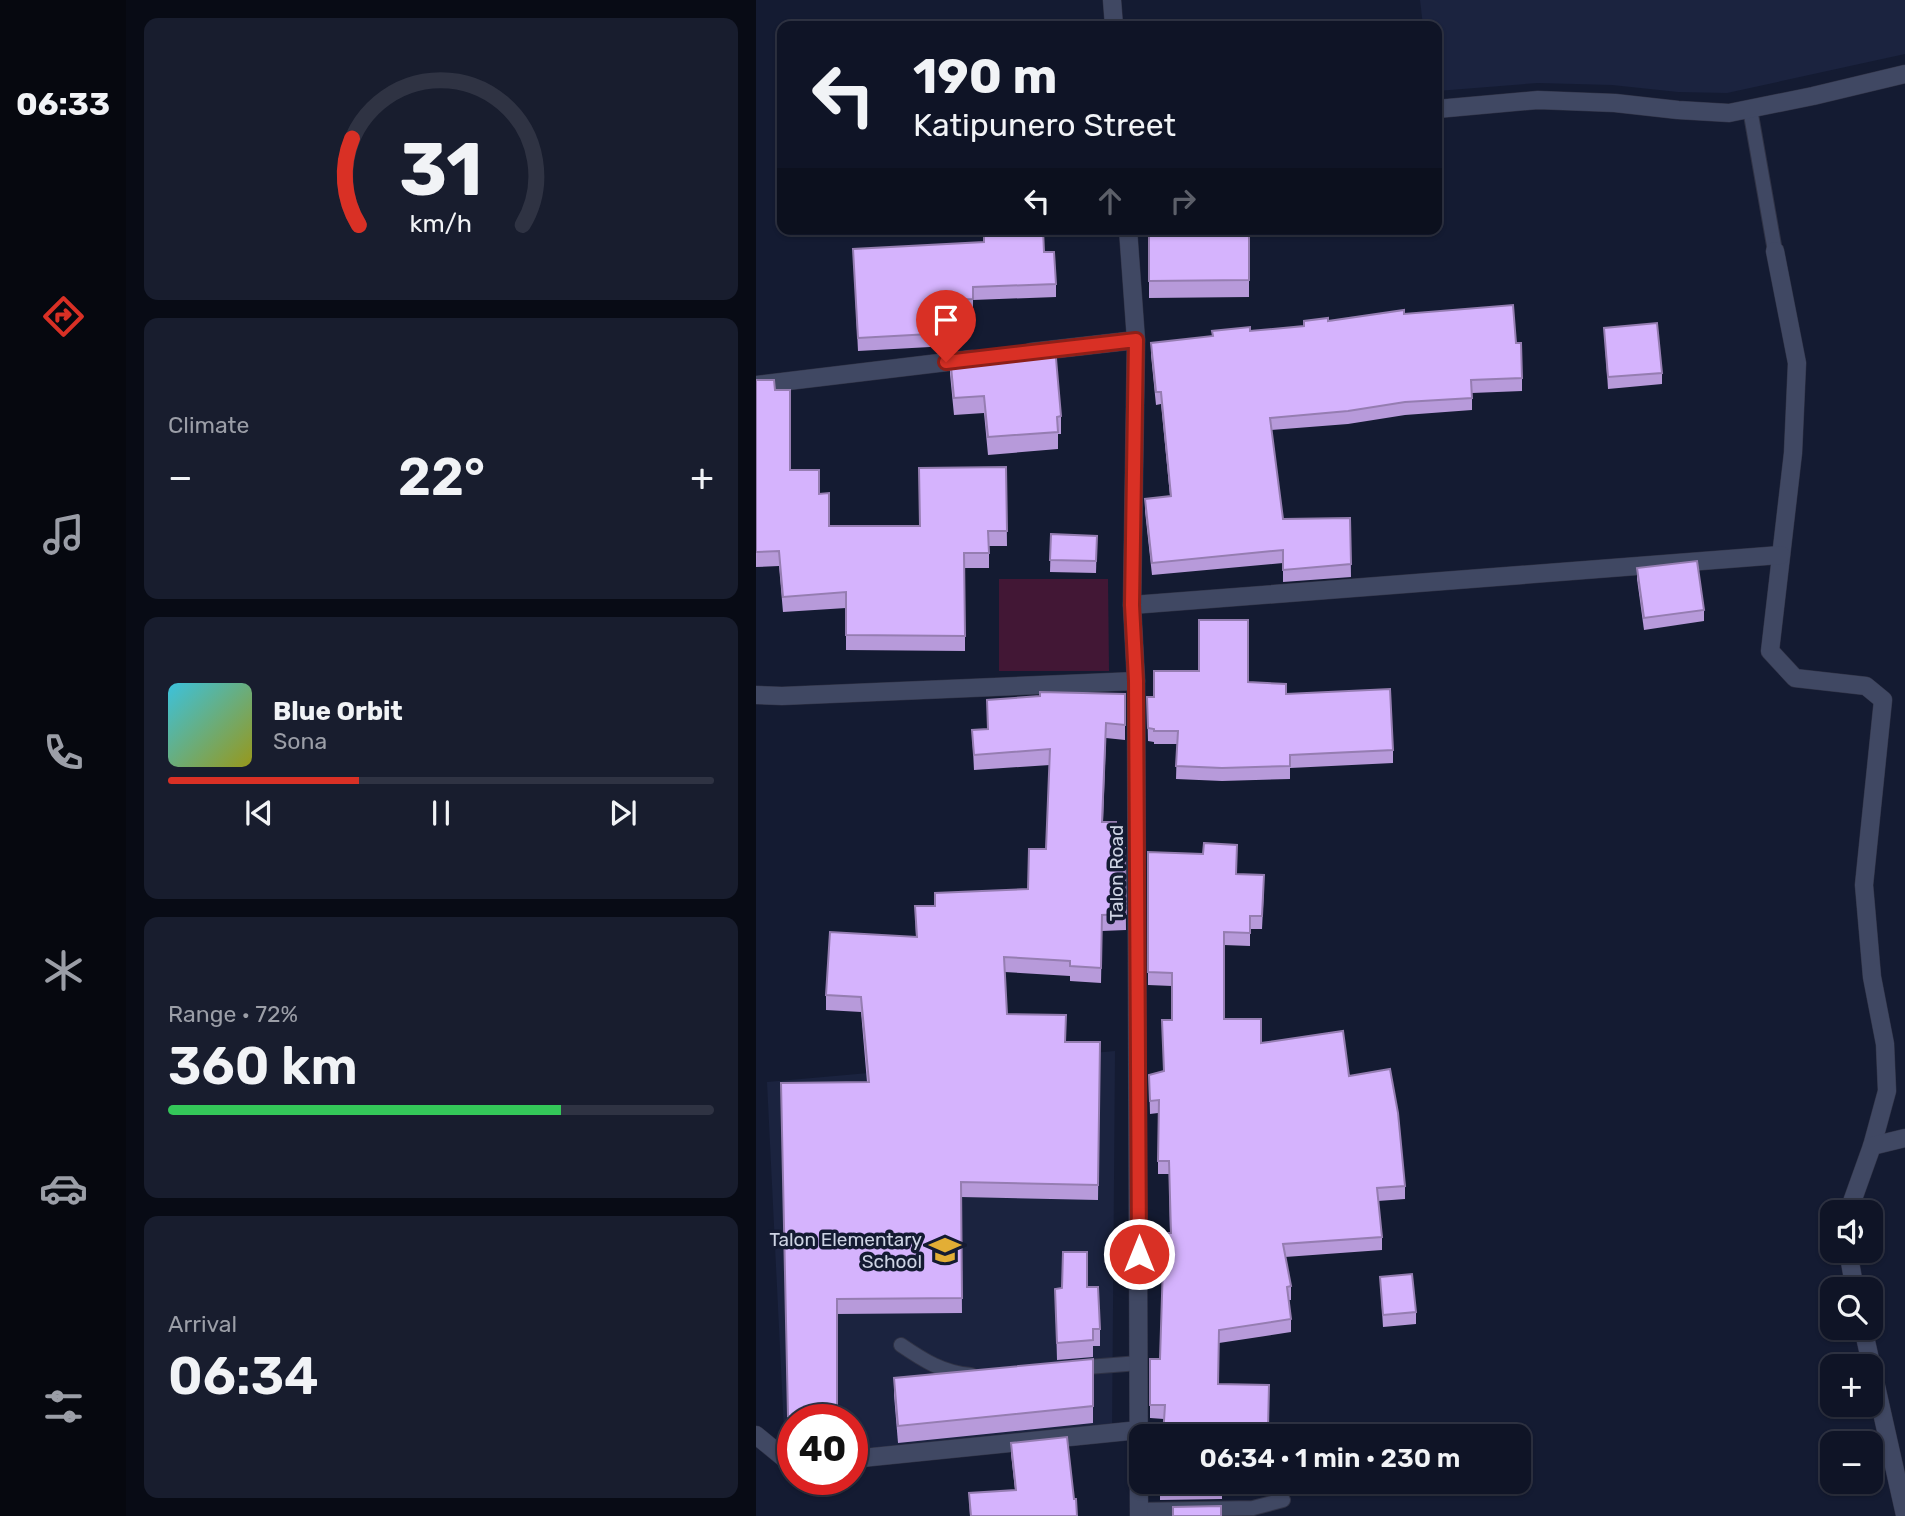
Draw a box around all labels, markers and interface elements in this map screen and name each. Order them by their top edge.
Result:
text: 190 m [913,47,1057,105]
icon: left [798,49,889,140]
text: 06:33 [16,85,110,123]
text: Katipunero Street [913,106,1176,144]
text: 31 [399,127,483,213]
icon: left [1018,182,1056,220]
icon: ahead [1091,182,1129,220]
icon: right [1164,182,1202,220]
text: km/h [410,209,472,238]
pin [916,290,976,362]
icon: directions [39,292,88,341]
icon: arrive [927,301,965,339]
text: Climate [168,411,249,439]
text: 22° [398,446,485,508]
text: − [168,454,193,500]
text: + [690,454,714,500]
icon: music [39,510,88,559]
text: Blue Orbit [273,696,403,727]
text: Sona [273,727,327,755]
icon: phone [39,728,88,777]
icon: previous [240,794,278,832]
icon: pause [422,794,460,832]
icon: next [604,794,642,832]
street label: Talon Road [1105,825,1128,921]
icon: climate [39,946,88,995]
text: Range · 72% [168,1000,298,1028]
text: 360 km [168,1035,358,1097]
icon: car [39,1164,88,1213]
map controls [1820,1200,1883,1494]
button: sound [1820,1200,1883,1263]
position arrow [1102,1217,1176,1291]
place label: Talon Elementary School [769,1228,922,1273]
school or university icon: Talon Elementary School [928,1233,962,1267]
button: search [1820,1277,1883,1340]
text: Arrival [168,1310,237,1338]
text: 06:34 [168,1345,319,1407]
button: + [1820,1354,1883,1417]
icon: filters [39,1382,88,1431]
speed limit sign: 40 [777,1404,868,1495]
button: − [1820,1431,1883,1494]
text: 06:34 · 1 min · 230 m [1200,1443,1460,1474]

